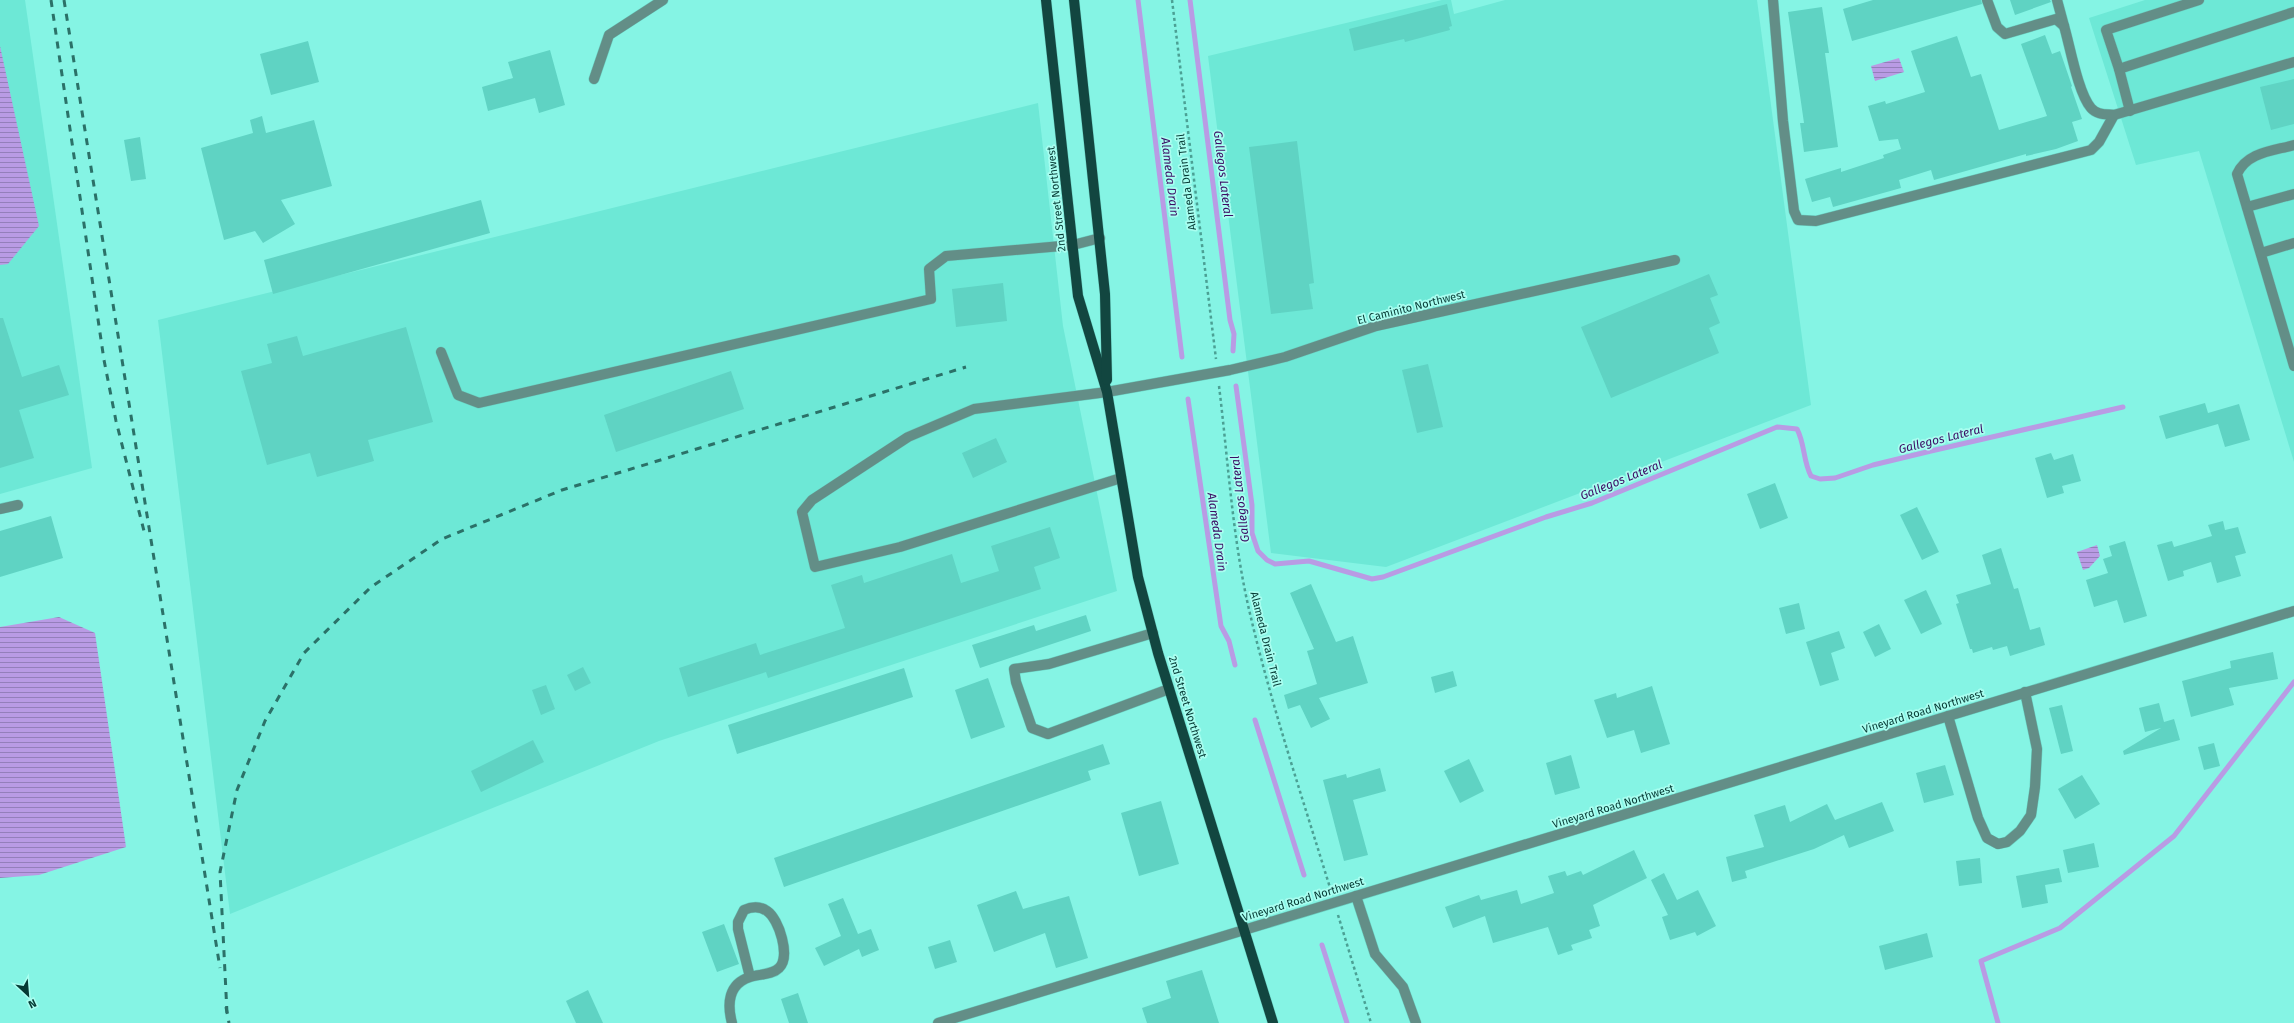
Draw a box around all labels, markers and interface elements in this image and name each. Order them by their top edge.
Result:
water label: Gallegos Lateral [1211,130,1235,218]
street label: Alameda Drain Trail [1174,133,1199,231]
water label: Alameda Drain [1158,136,1182,217]
street label: 2nd Street Northwest [1045,146,1068,252]
street label: El Caminito Northwest [1356,288,1466,327]
water label: Gallegos Lateral [1897,422,1985,456]
water label: Gallegos Lateral [1228,455,1252,543]
water label: Gallegos Lateral [1578,457,1664,503]
water label: Alameda Drain [1204,491,1229,572]
street label: Alameda Drain Trail [1247,590,1284,688]
street label: 2nd Street Northwest [1166,655,1209,760]
street label: Vineyard Road Northwest [1861,687,1985,736]
street label: Vineyard Road Northwest [1551,782,1675,831]
street label: Vineyard Road Northwest [1241,875,1365,924]
north arrow [8,975,48,1015]
text: N [26,996,38,1011]

